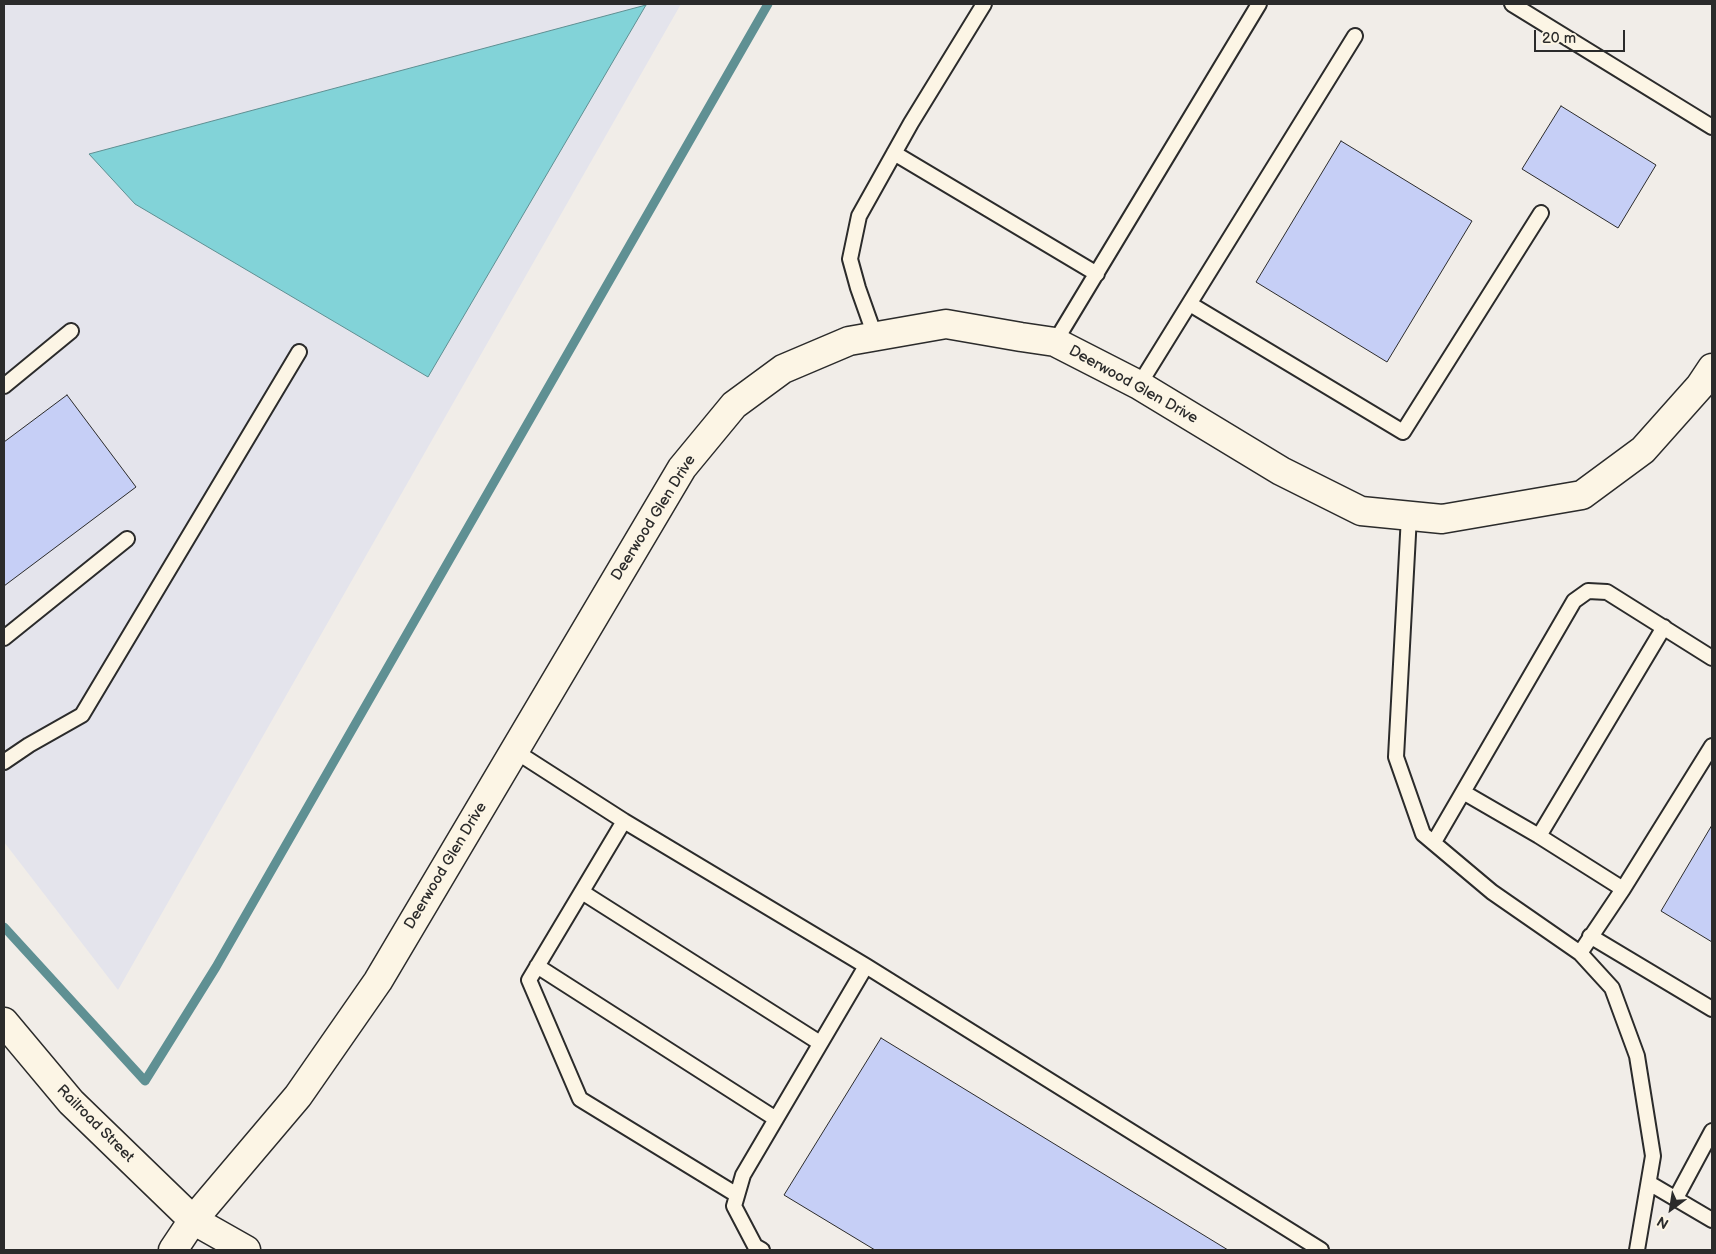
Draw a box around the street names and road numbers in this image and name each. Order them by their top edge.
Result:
street label: Deerwood Glen Drive [1065,342,1201,428]
street label: Deerwood Glen Drive [608,452,700,584]
street label: Deerwood Glen Drive [401,799,491,933]
street label: Railroad Street [53,1082,137,1166]

